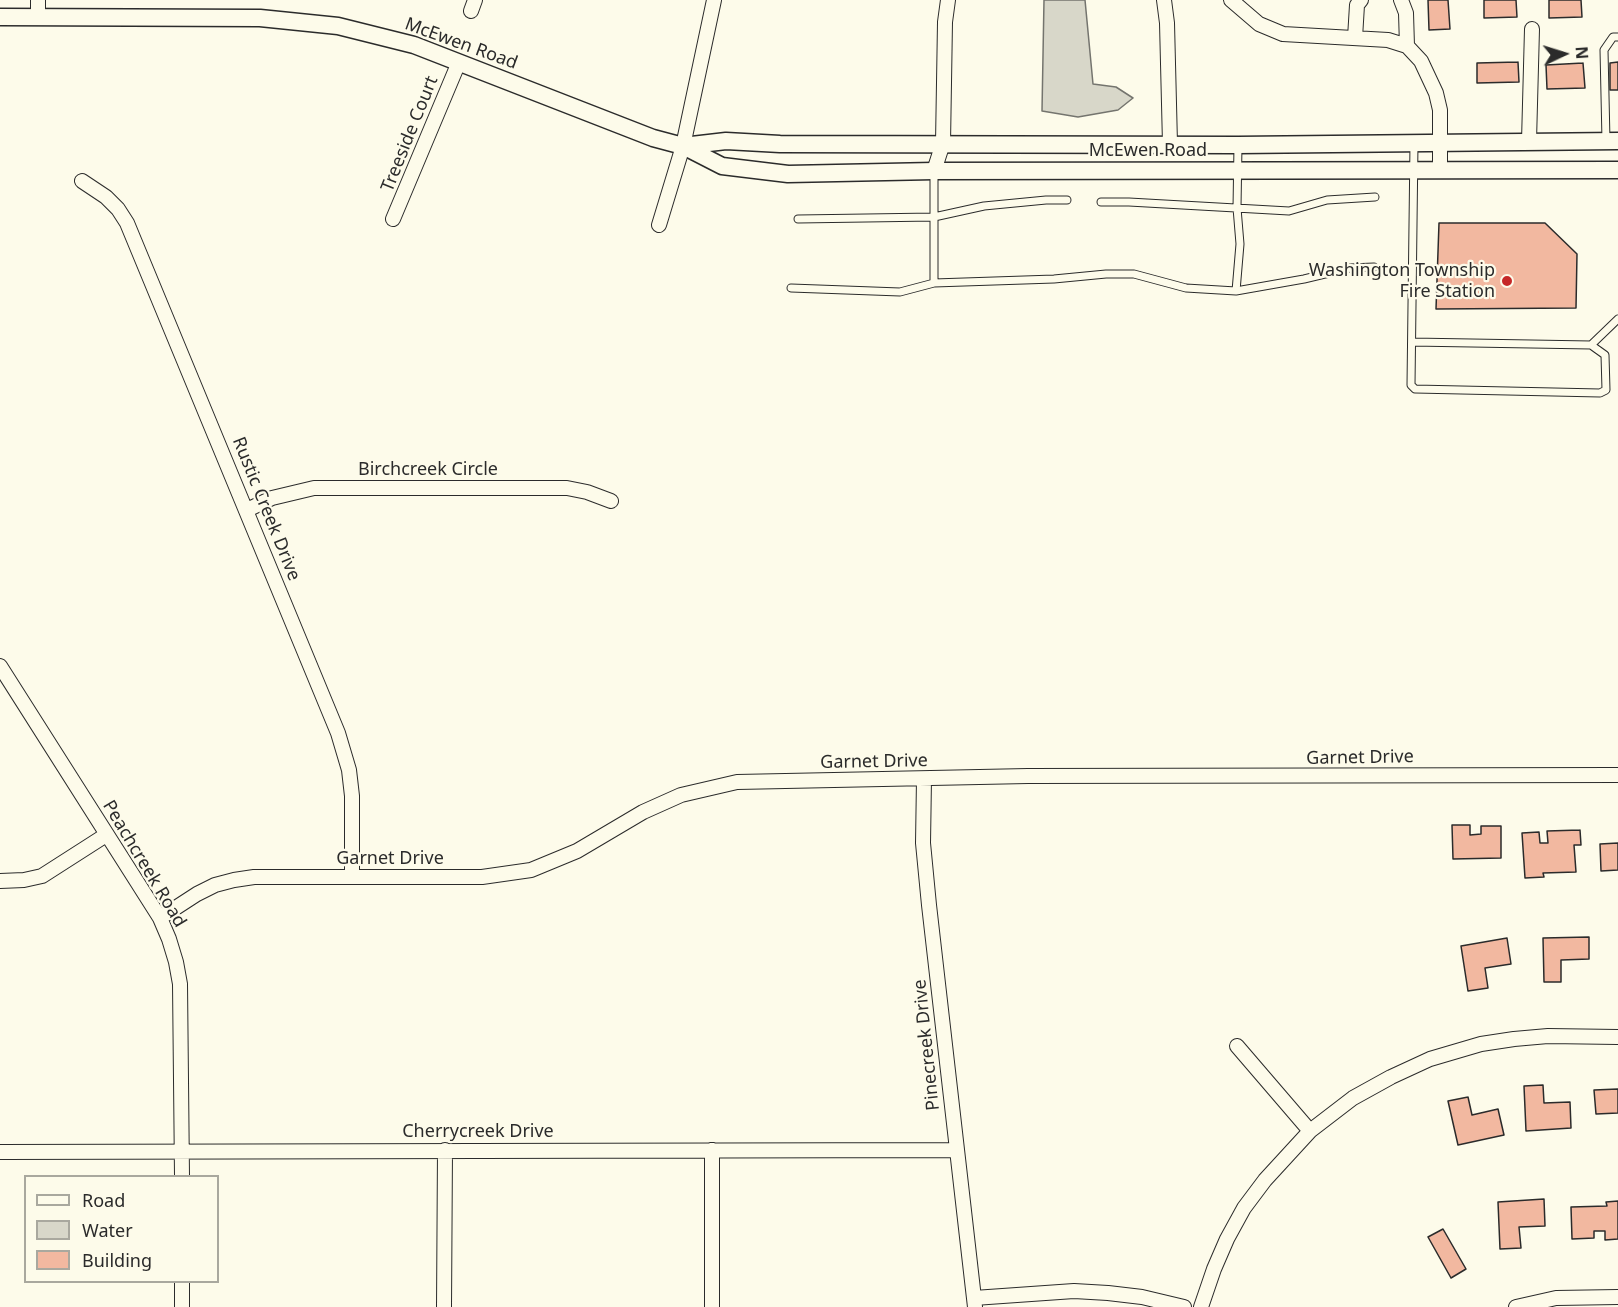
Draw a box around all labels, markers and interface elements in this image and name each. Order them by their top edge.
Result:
street label: McEwen Road [402,14,520,74]
north arrow [1534,24,1594,84]
text: N [1571,45,1593,60]
street label: Treeside Court [377,73,443,195]
street label: McEwen Road [1089,140,1207,162]
place label: Washington Township Fire Station [1309,260,1495,302]
marker: Washington Township Fire Station [1500,274,1514,288]
street label: Rustic Creek Drive [227,434,305,584]
street label: Birchcreek Circle [358,459,498,481]
street label: Garnet Drive [1306,746,1414,770]
street label: Garnet Drive [820,750,928,774]
street label: Peachcreek Road [98,797,190,931]
street label: Garnet Drive [336,848,444,870]
street label: Pinecreek Drive [909,978,945,1112]
street label: Cherrycreek Drive [402,1121,554,1143]
legend [24,1175,219,1283]
text: Road [82,1188,125,1212]
text: Water [82,1218,133,1242]
text: Building [82,1248,152,1272]

